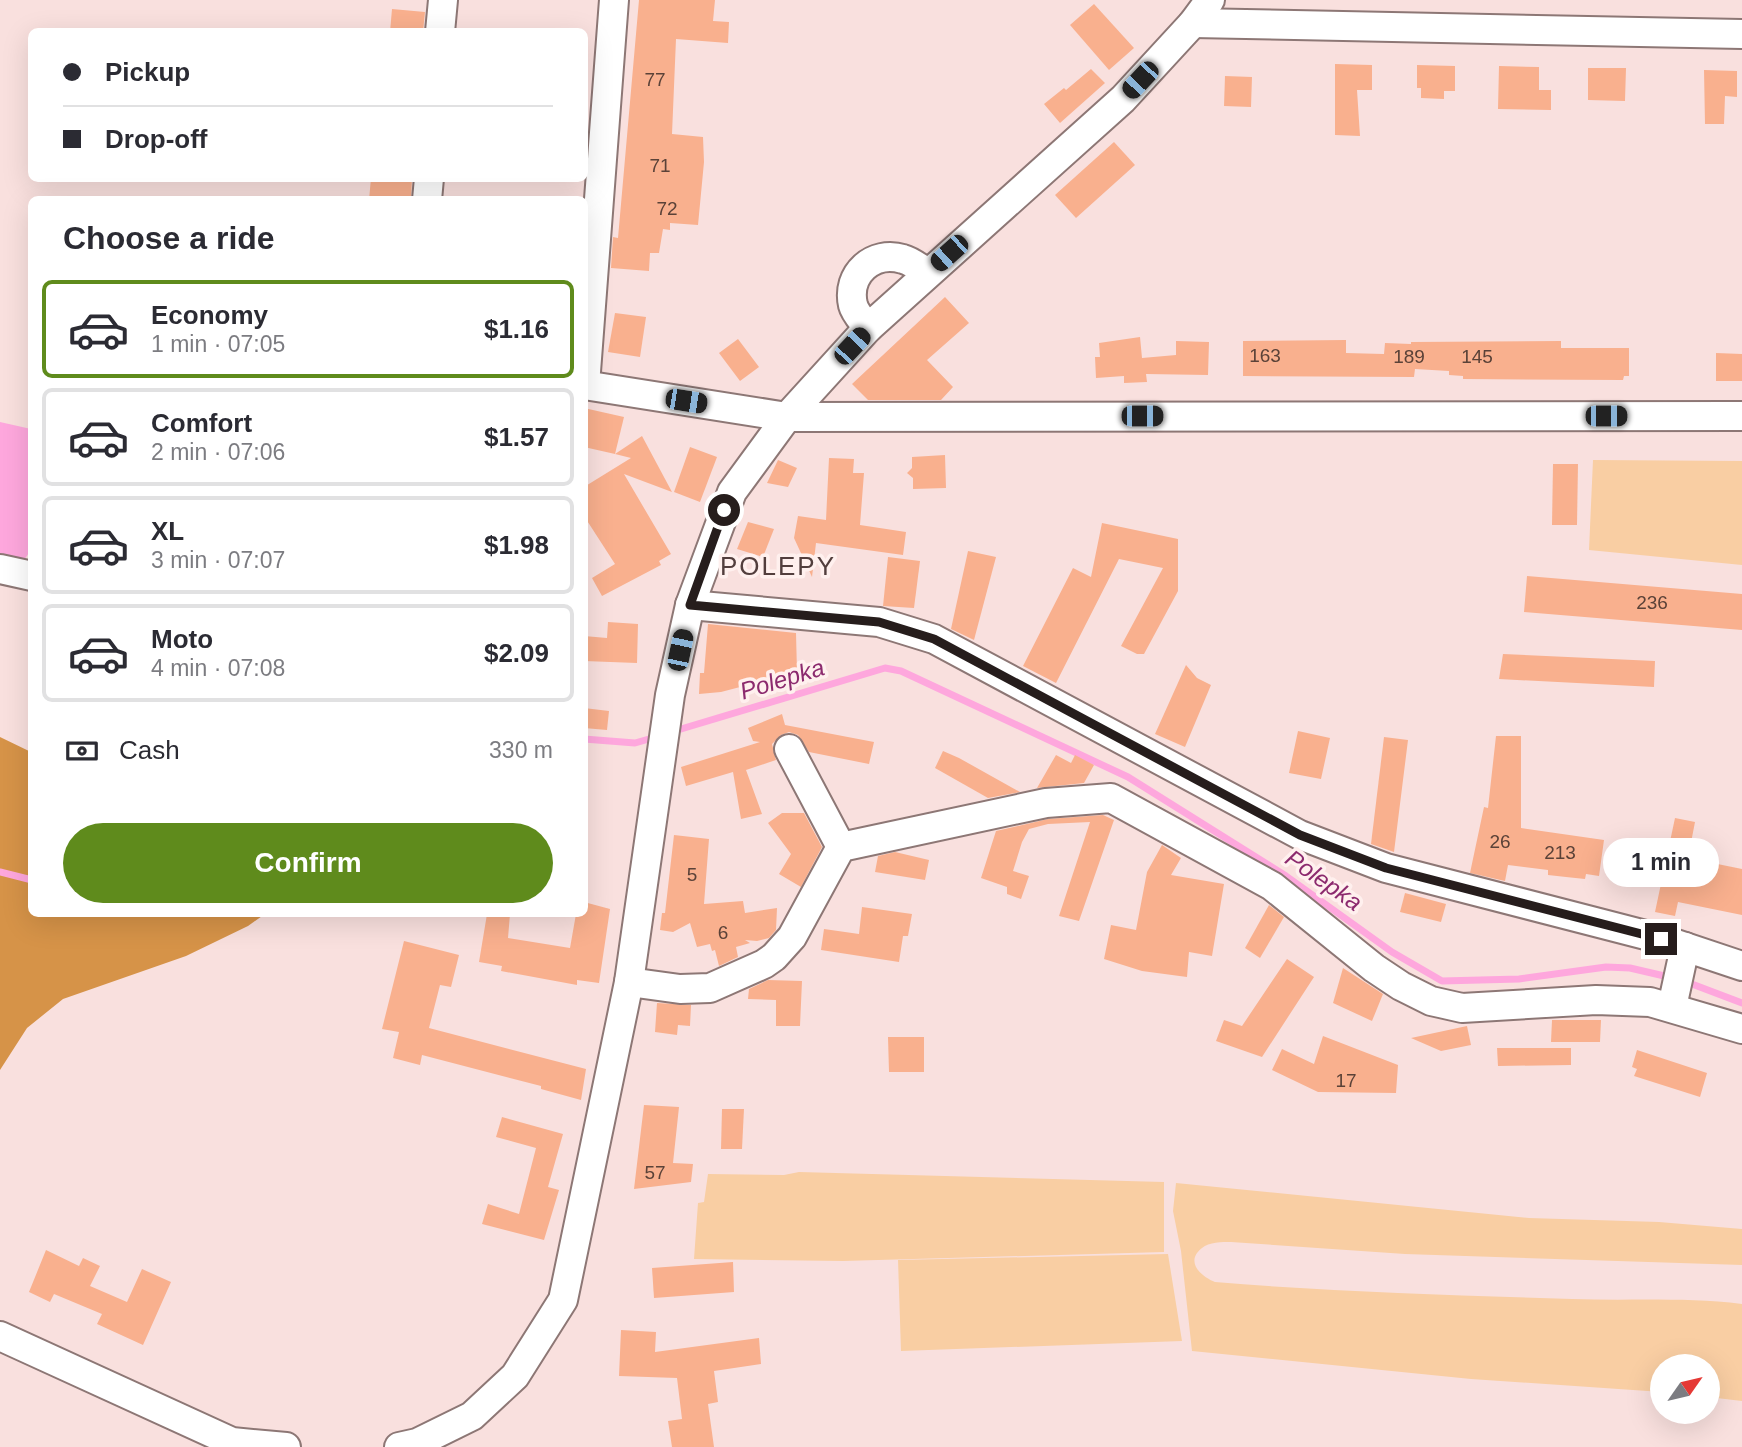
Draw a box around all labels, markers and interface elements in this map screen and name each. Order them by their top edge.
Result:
text: Pickup [105,57,190,87]
car [1118,57,1163,103]
house number: 77 [644,69,666,90]
text: Drop-off [105,124,208,154]
house number: 71 [649,155,671,176]
house number: 72 [656,198,678,219]
text: Choose a ride [63,220,275,256]
car [927,231,972,275]
icon: car [67,298,130,361]
text: Economy [151,300,268,330]
text: $1.16 [484,314,549,344]
car [830,323,875,369]
text: 1 min · 07:05 [151,331,285,357]
house number: 163 [1249,345,1281,366]
house number: 189 [1393,346,1425,367]
house number: 145 [1461,346,1493,367]
car [664,387,709,415]
icon: car [67,406,130,469]
car [1122,406,1164,427]
car [1586,406,1628,427]
text: Comfort [151,408,252,438]
text: $1.57 [484,422,549,452]
text: 2 min · 07:06 [151,439,285,465]
route start [708,494,740,526]
icon: car [67,514,130,577]
text: XL [151,516,184,546]
text: $1.98 [484,530,549,560]
text: 3 min · 07:07 [151,547,285,573]
district label: POLEPY [720,551,836,581]
house number: 236 [1636,592,1668,613]
icon: car [67,622,130,685]
text: Moto [151,624,213,654]
car [666,627,695,673]
text: $2.09 [484,638,549,668]
water label: Polepka [737,653,827,705]
text: 4 min · 07:08 [151,655,285,681]
icon: cash [63,732,101,770]
text: Cash [119,735,180,765]
text: 330 m [489,737,553,763]
button: Confirm [63,823,553,903]
house number: 26 [1489,831,1511,852]
callout: 1 min [1603,838,1719,886]
house number: 213 [1544,842,1576,863]
water label: Polepka [1281,844,1367,916]
text: 1 min [1631,849,1691,875]
house number: 5 [687,864,697,885]
house number: 6 [718,922,728,943]
route end [1645,923,1677,955]
house number: 17 [1335,1070,1357,1091]
house number: 57 [644,1162,666,1183]
north arrow [1650,1354,1720,1424]
map controls [1650,1354,1720,1424]

